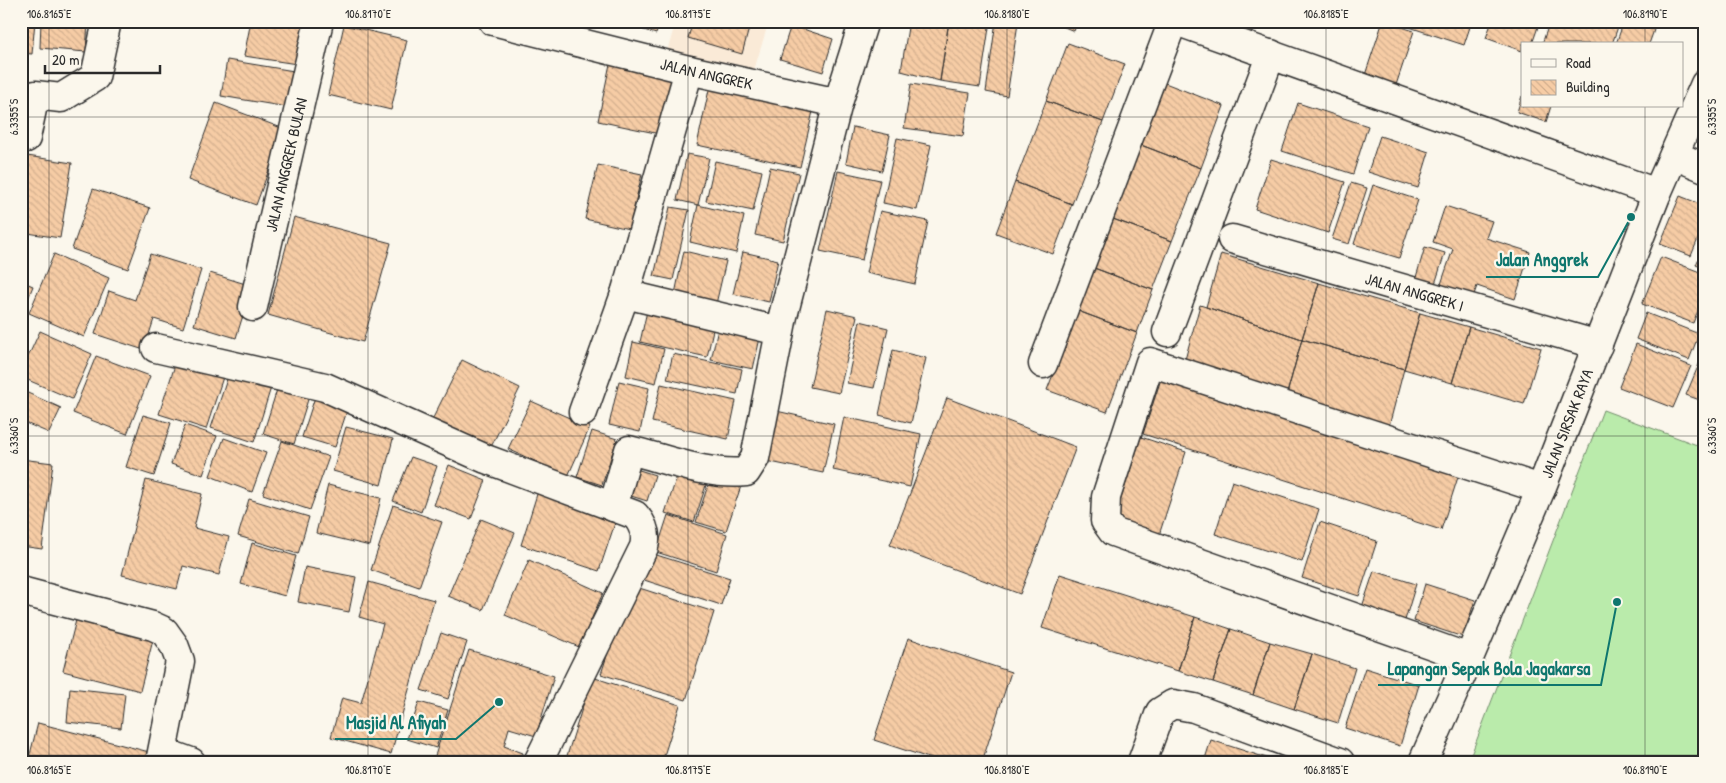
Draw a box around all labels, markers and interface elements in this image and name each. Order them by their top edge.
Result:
text: 106.8165°E [27,5,72,22]
text: 106.8170°E [345,5,392,22]
text: 106.8175°E [665,5,712,22]
text: 106.8180°E [984,5,1030,22]
text: 106.8185°E [1303,5,1349,22]
text: 106.8190°E [1623,5,1668,22]
scale bar [45,42,160,74]
legend [1521,42,1684,108]
text: 20 m [52,49,79,70]
street label: JALAN ANGGREK [658,52,755,95]
text: Road [1566,52,1591,73]
text: Building [1566,76,1610,97]
street label: JALAN ANGGREK BULAN [260,96,312,234]
text: 6.3355°S [5,98,22,135]
text: 6.3355°S [1703,98,1720,135]
callout: Jalan Anggrek [1486,244,1598,277]
text: Jalan Anggrek [1496,247,1589,273]
street label: JALAN ANGGREK I [1363,267,1466,317]
street label: JALAN SIRSAK RAYA [1535,365,1598,481]
text: 6.3360°S [5,417,22,454]
text: 6.3360°S [1703,417,1720,454]
callout: Lapangan Sepak Bola Jagakarsa [1378,652,1601,685]
text: Lapangan Sepak Bola Jagakarsa [1388,656,1591,682]
callout: Masjid Al Afiyah [335,706,456,739]
text: Masjid Al Afiyah [346,710,446,736]
text: 106.8165°E [27,761,72,778]
text: 106.8170°E [345,761,392,778]
text: 106.8175°E [665,761,712,778]
text: 106.8180°E [984,761,1030,778]
text: 106.8185°E [1303,761,1349,778]
text: 106.8190°E [1623,761,1668,778]

